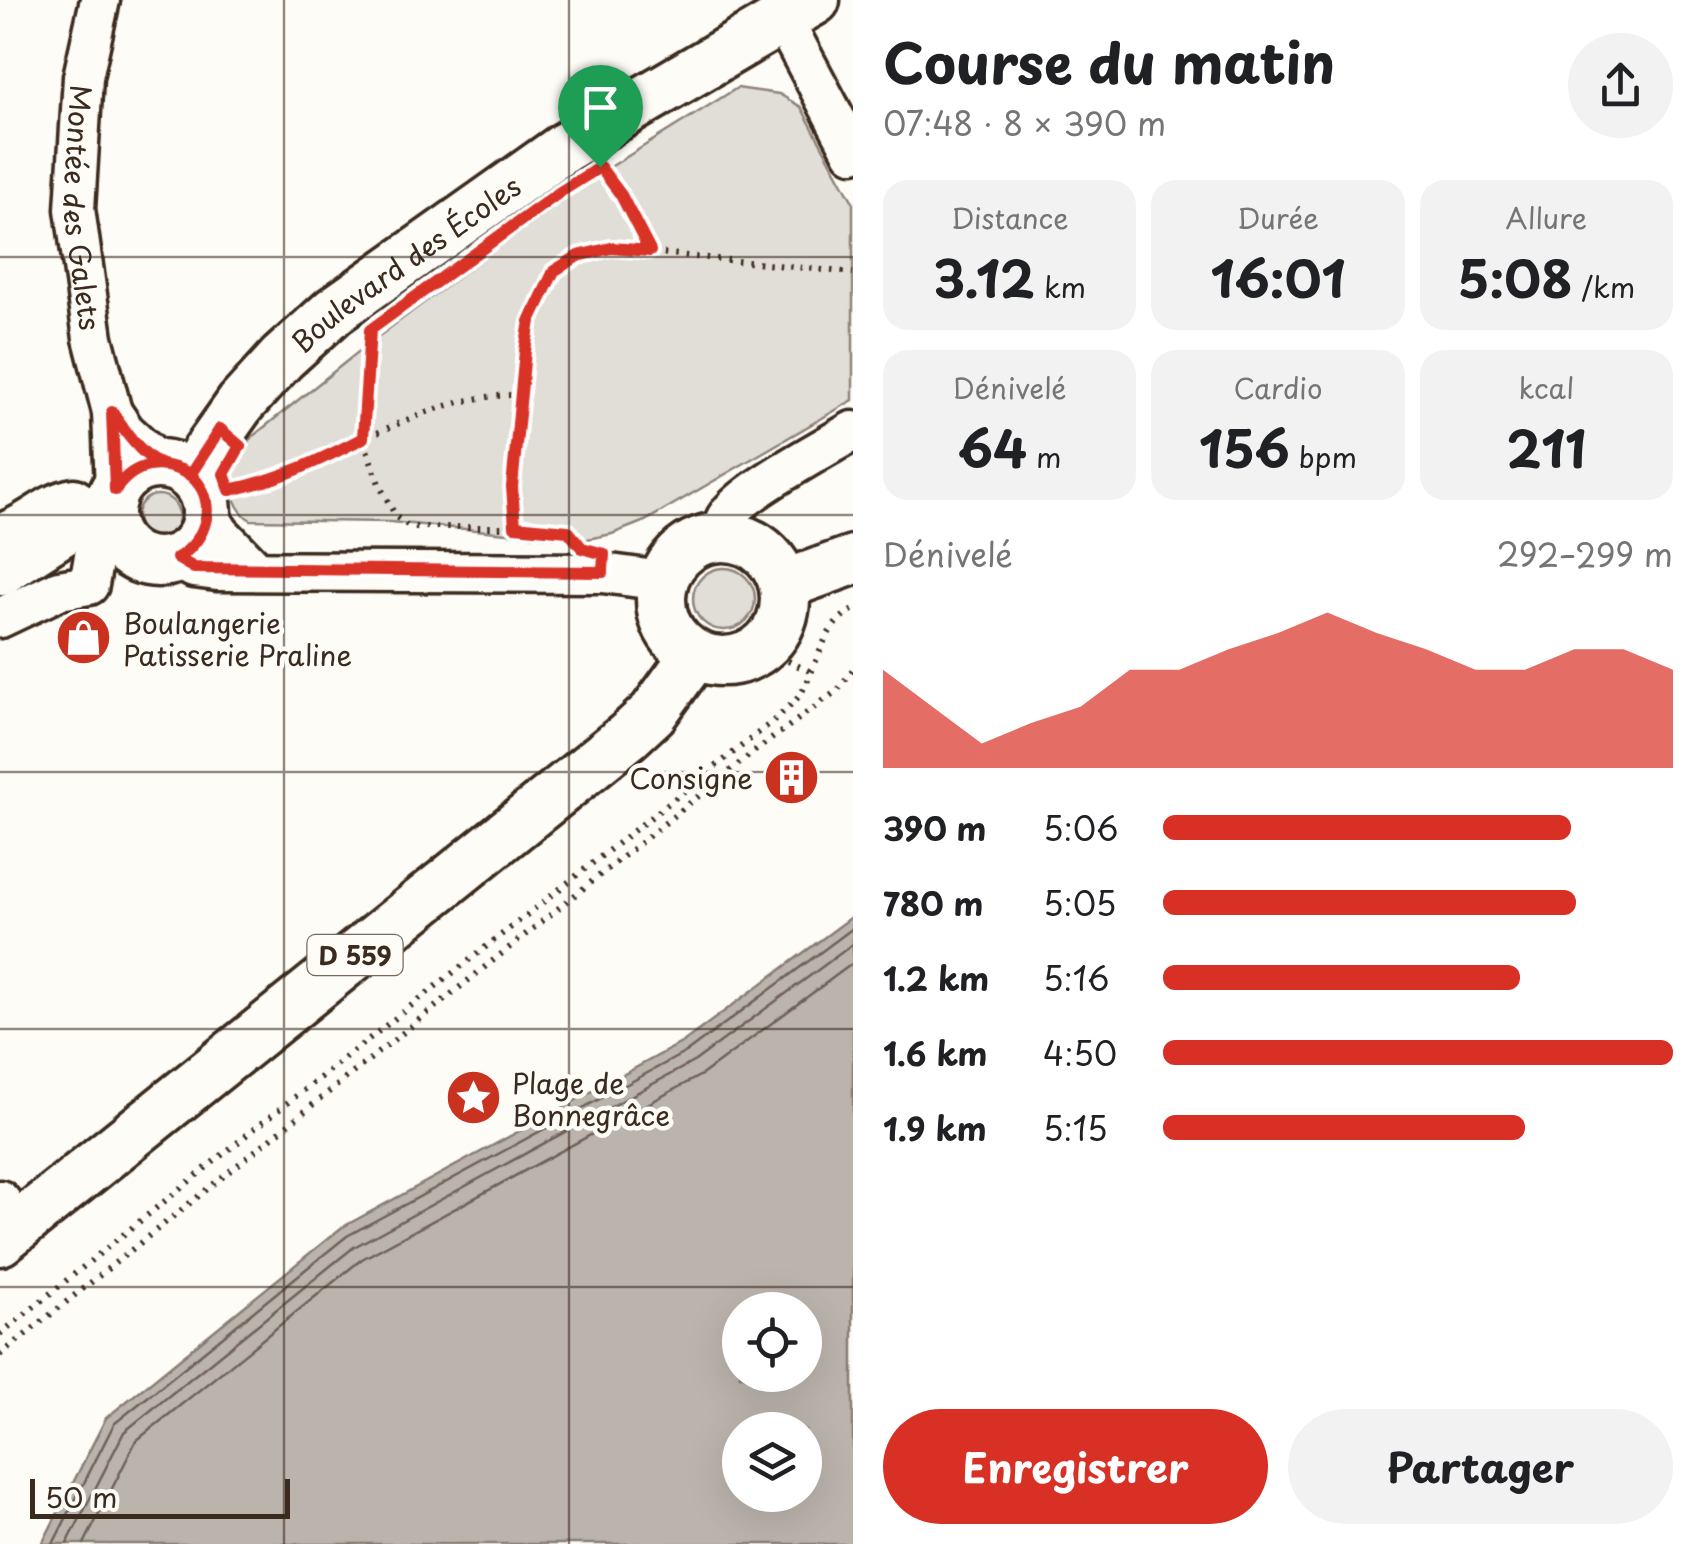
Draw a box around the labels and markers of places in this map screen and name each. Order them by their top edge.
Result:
pin [558,65,643,168]
place label: Boulangerie Patisserie Praline [123,601,352,676]
shop icon: Boulangerie Patisserie Praline [54,608,114,668]
building icon: Consigne [762,747,822,807]
place label: Consigne [629,756,753,799]
place label: Plage de Bonnegrâce [512,1061,670,1136]
place icon: Plage de Bonnegrâce [443,1068,503,1128]

